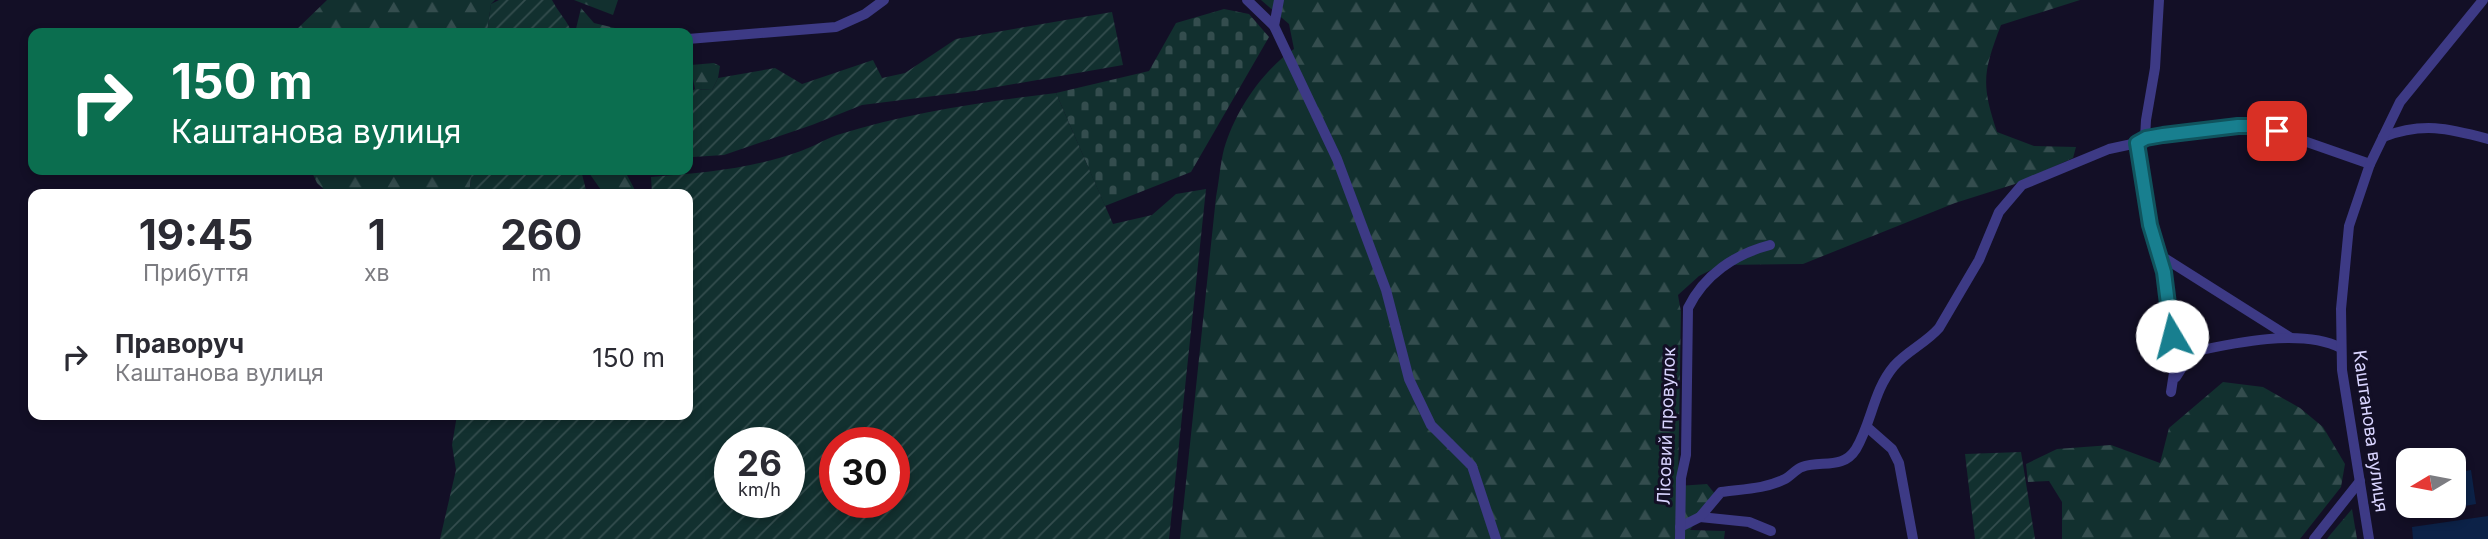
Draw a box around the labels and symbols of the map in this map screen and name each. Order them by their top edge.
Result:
pin [2247,101,2307,161]
position arrow [2135,299,2209,373]
street label: Лісовий провулок [1653,346,1679,505]
street label: Каштанова вулиця [2349,349,2393,513]
speed limit sign: 30 [819,427,910,518]
north arrow [2396,448,2466,518]

